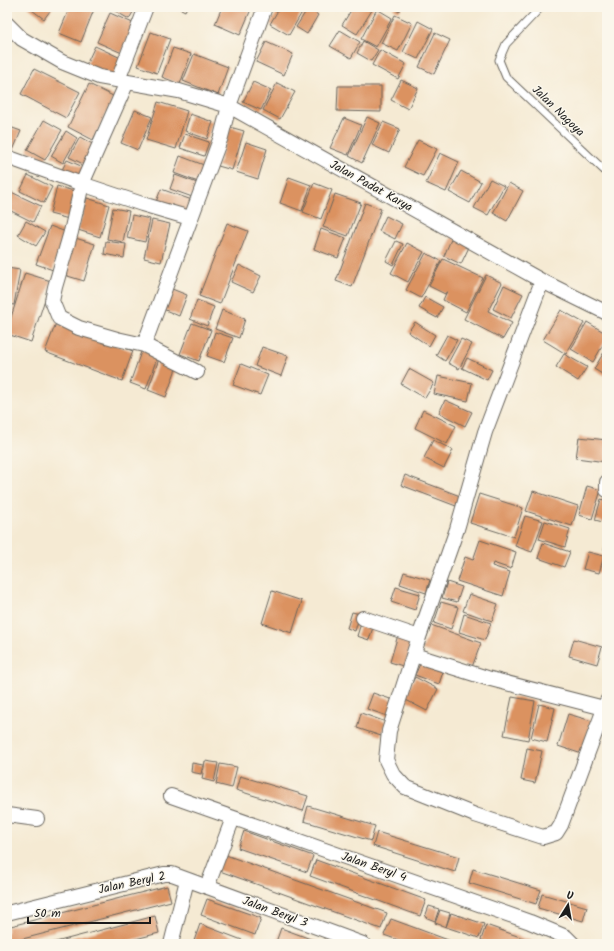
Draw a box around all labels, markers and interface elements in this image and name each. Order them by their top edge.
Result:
street label: Jalan Nagoya [527,81,589,141]
street label: Jalan Padat Karya [326,155,416,217]
street label: Jalan Beryl 4 [339,847,410,887]
street label: Jalan Beryl 2 [97,867,167,899]
north arrow [548,885,588,925]
text: U [565,887,575,906]
street label: Jalan Beryl 3 [240,891,310,933]
scale bar [28,899,150,925]
text: 50 m [34,904,61,923]

